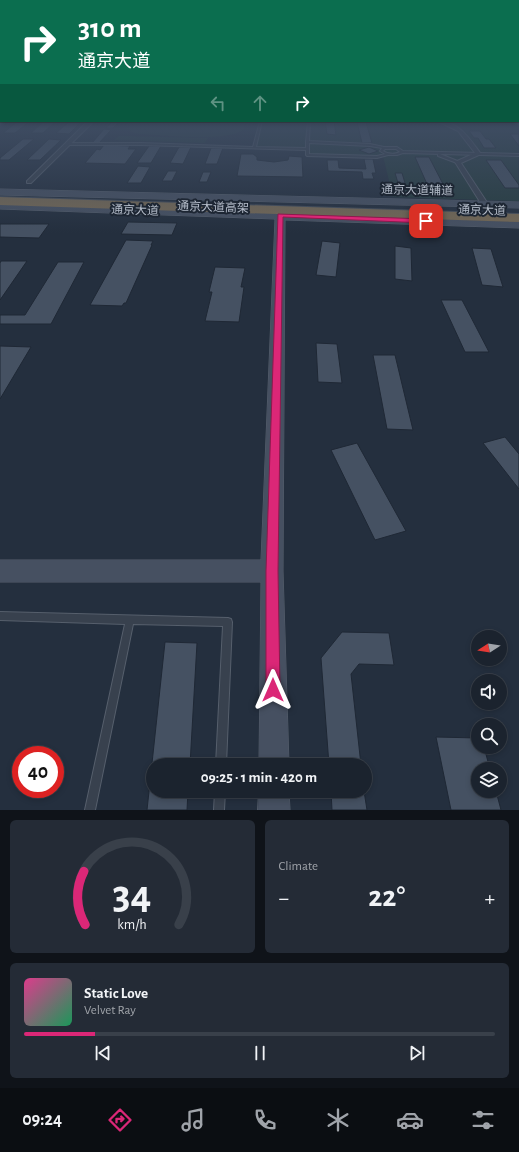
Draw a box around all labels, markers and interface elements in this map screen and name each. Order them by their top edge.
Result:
text: 310 m [78,15,142,43]
icon: right [12,16,64,68]
text: 通京大道 [78,53,150,71]
icon: left [207,92,229,114]
icon: ahead [249,92,271,114]
icon: right [291,92,313,114]
street label: 通京大道辅道 [381,182,453,197]
street label: 通京大道高架 [177,199,249,214]
street label: 通京大道 [111,202,159,217]
street label: 通京大道 [458,202,506,217]
pin [409,204,443,238]
icon: arrive [415,210,437,232]
north arrow [471,630,507,666]
map controls [471,630,507,798]
position arrow [252,669,294,711]
button: sound [471,674,507,710]
button: search [471,718,507,754]
speed limit sign: 40 [12,746,64,798]
button: layers [471,762,507,798]
text: 09:25 · 1 min · 420 m [201,770,317,785]
text: Climate [279,860,318,873]
text: 34 [113,874,152,915]
text: 22° [368,882,405,912]
text: − [279,887,289,909]
text: + [484,887,495,909]
text: km/h [118,917,147,931]
text: Static Love [84,986,148,1001]
text: Velvet Ray [84,1004,136,1017]
icon: previous [92,1042,114,1064]
icon: pause [249,1042,271,1064]
icon: next [406,1042,428,1064]
icon: directions [106,1106,134,1134]
icon: music [179,1106,207,1134]
icon: phone [251,1106,279,1134]
icon: climate [324,1106,352,1134]
icon: car [396,1106,424,1134]
icon: filters [469,1106,497,1134]
text: 09:24 [22,1111,62,1129]

